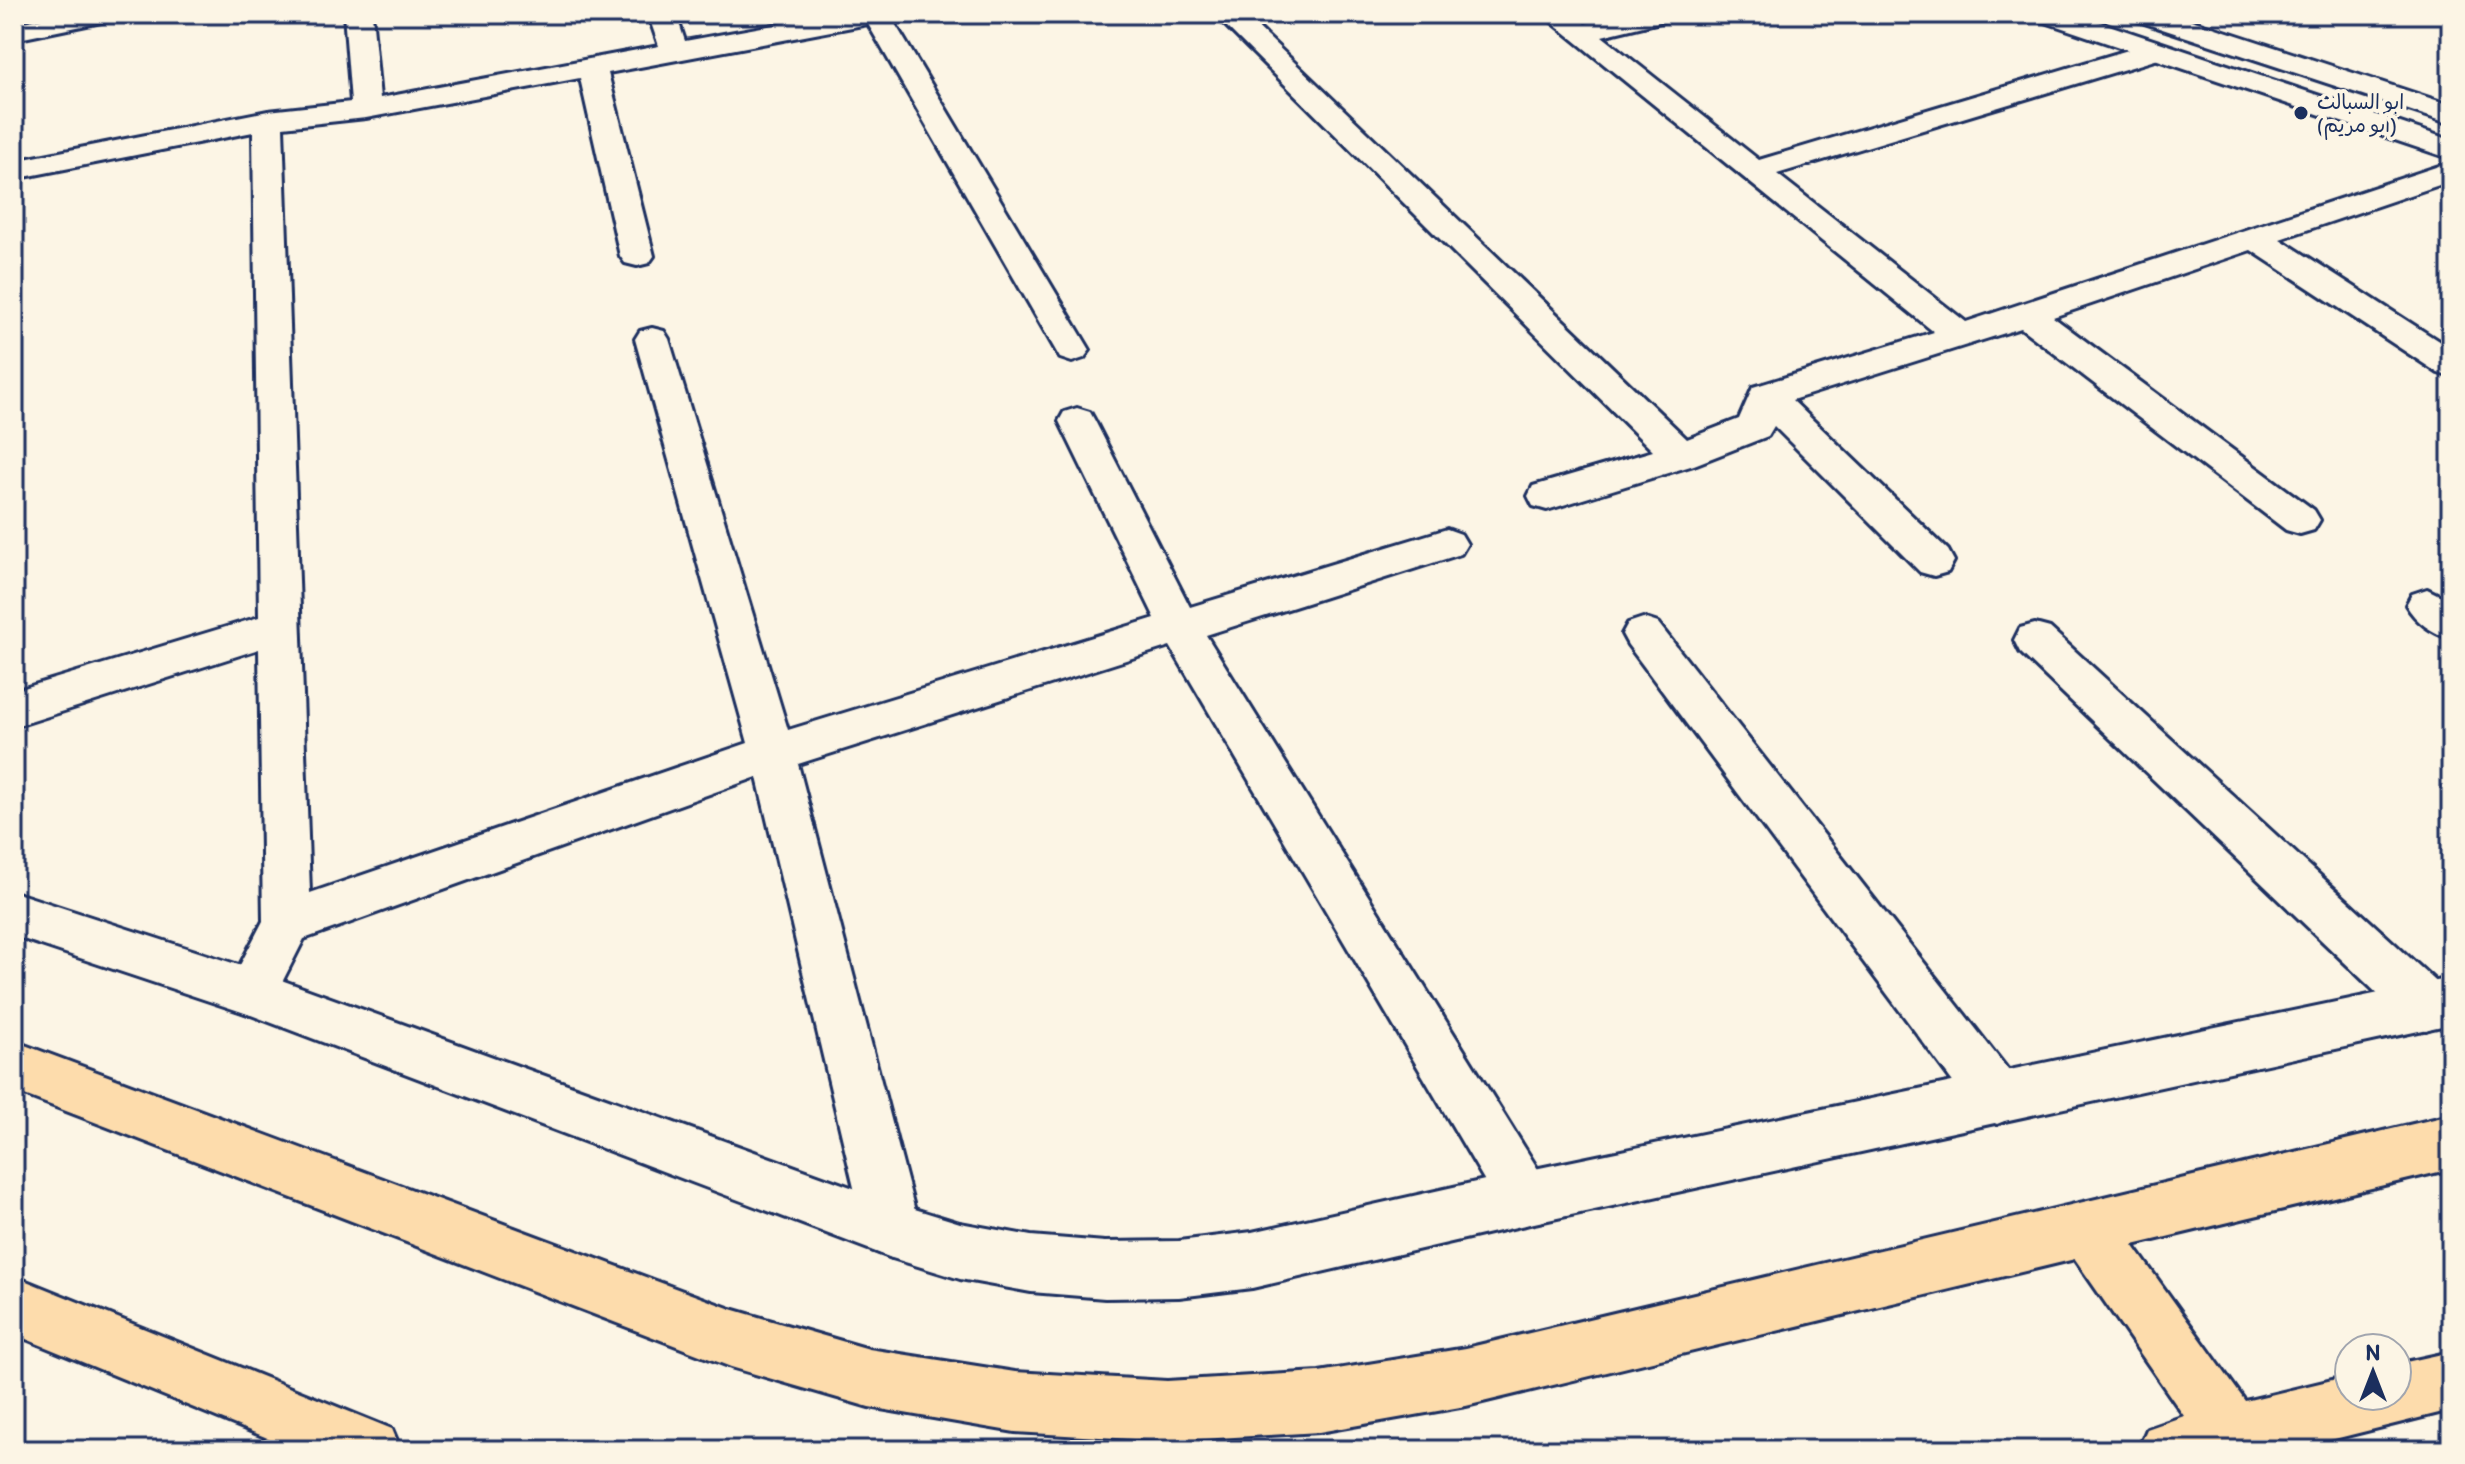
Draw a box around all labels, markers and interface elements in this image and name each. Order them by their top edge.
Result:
place label: ابو السبالت (ابو مريم) [2317,90,2404,140]
marker: ابو السبالت (ابو مريم) [2292,104,2310,122]
north arrow [2333,1332,2413,1412]
text: N [2366,1339,2380,1366]

